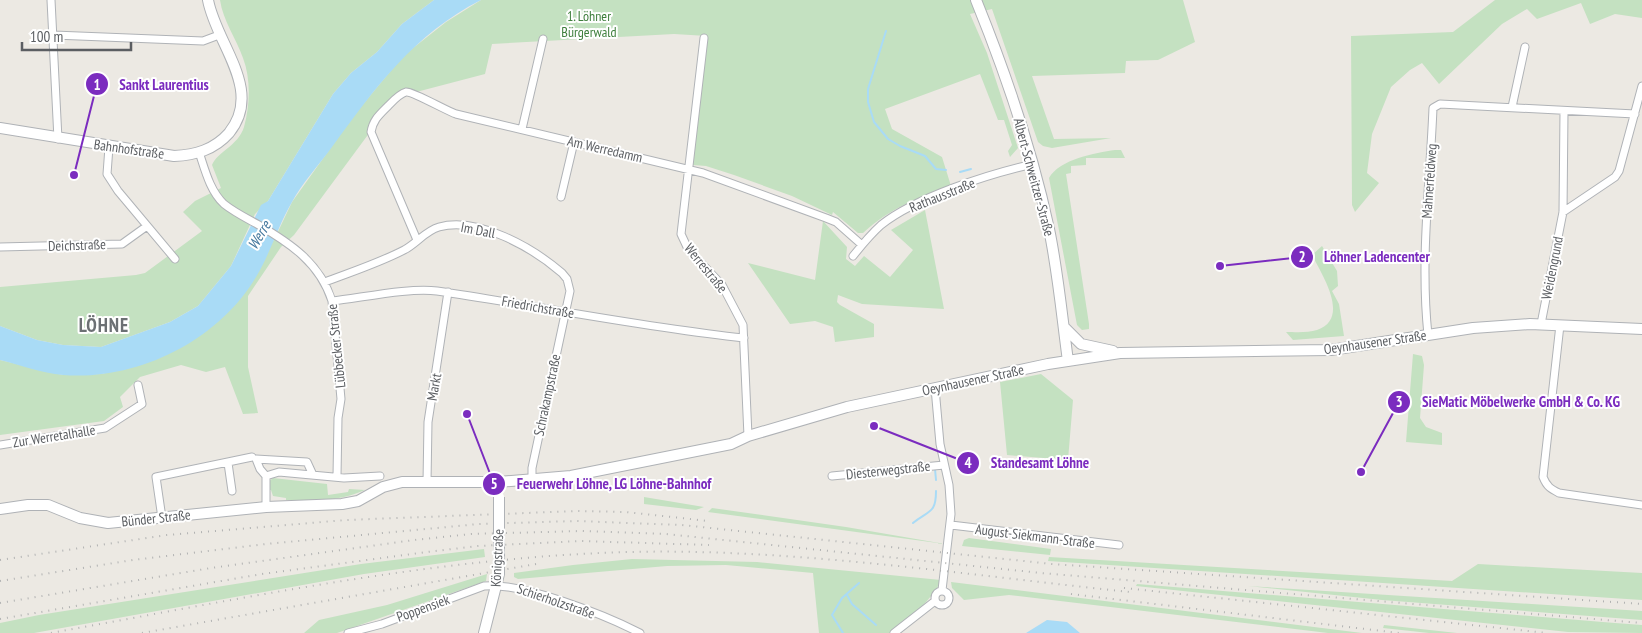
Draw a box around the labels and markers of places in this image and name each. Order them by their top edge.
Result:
callout: Sankt Laurentius [85,69,219,99]
callout: Löhner Ladencenter [1290,242,1440,272]
callout: SieMatic Möbelwerke GmbH & Co. KG [1387,387,1631,417]
callout: Standesamt Löhne [956,448,1099,478]
callout: Feuerwehr Löhne, LG Löhne-Bahnhof [481,469,722,499]

